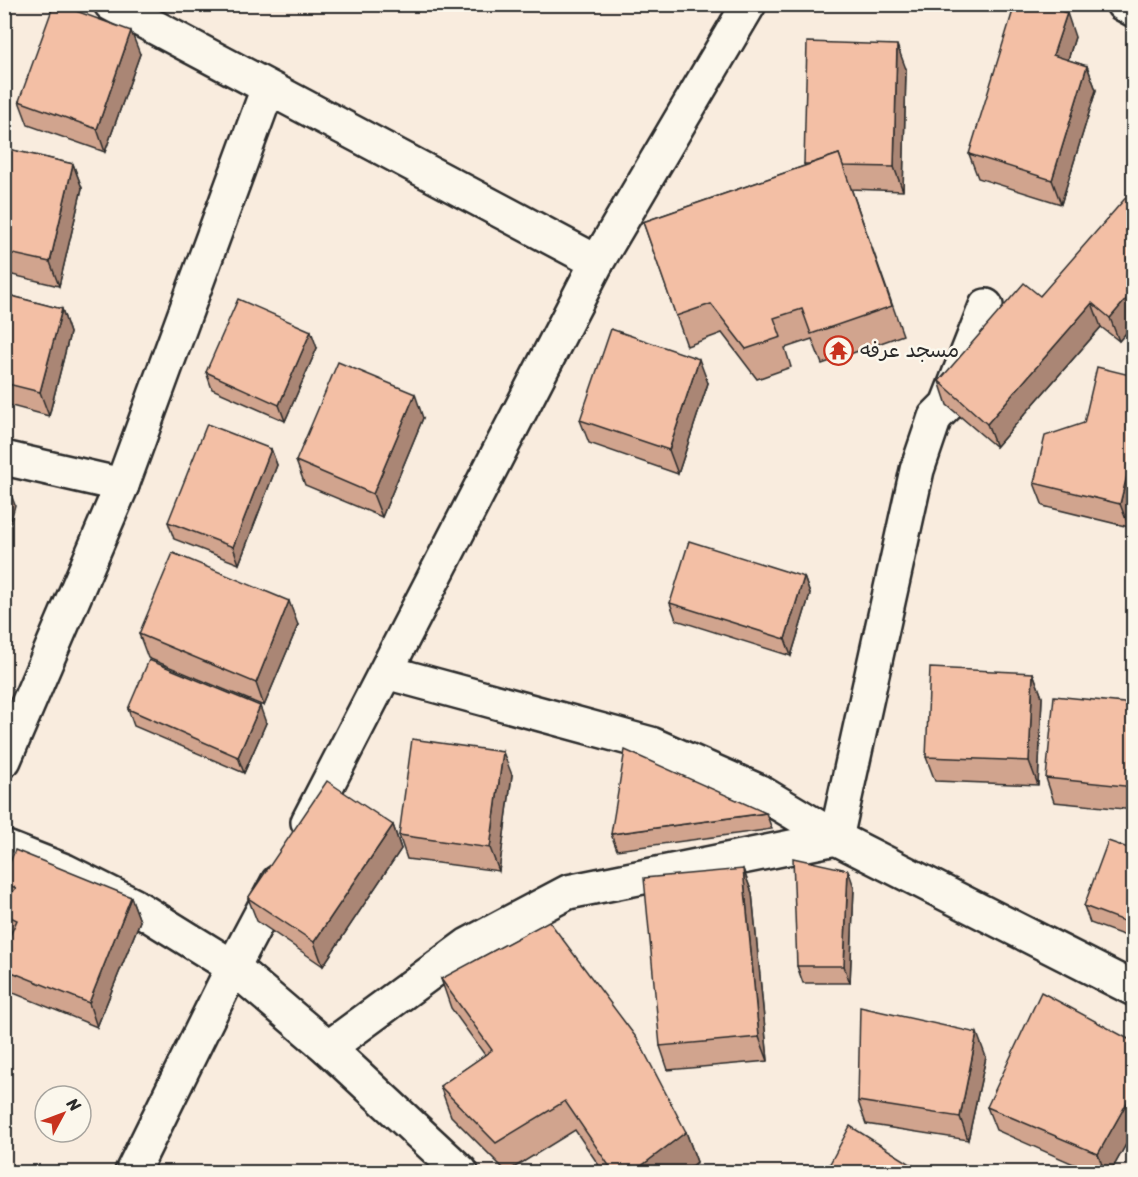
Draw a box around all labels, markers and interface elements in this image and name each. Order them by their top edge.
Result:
place label: مسجد عرفه [860,331,959,369]
temple icon: مسجد عرفه [823,334,855,366]
north arrow [33,1084,93,1144]
text: N [59,1090,89,1119]

